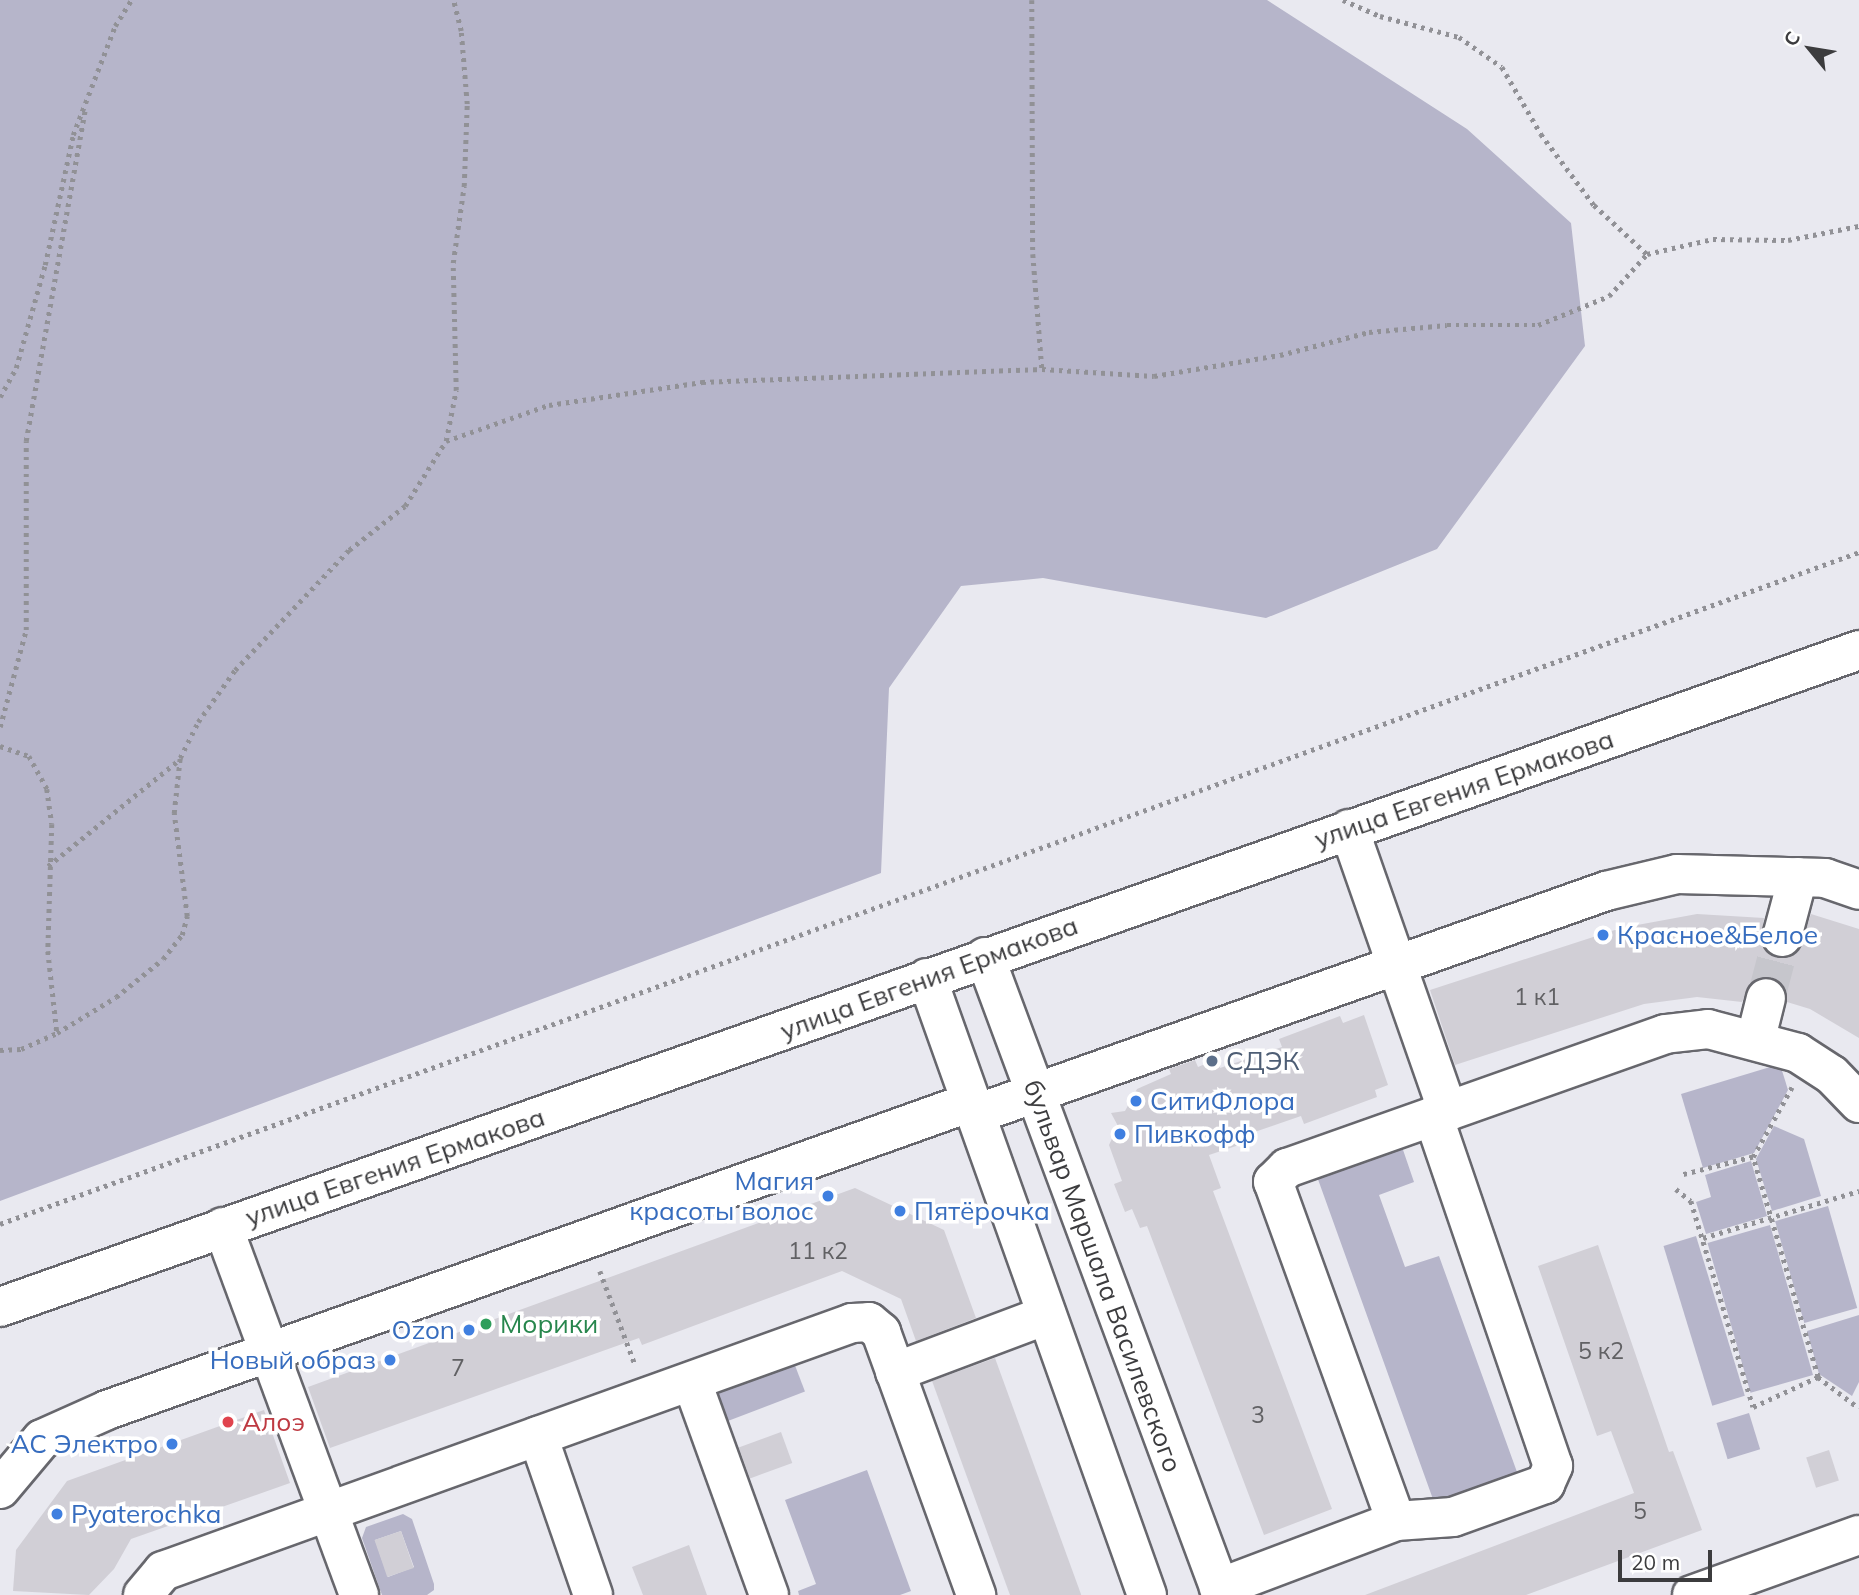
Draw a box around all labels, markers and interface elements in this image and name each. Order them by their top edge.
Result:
north arrow [1775,14,1845,84]
text: С [1778,27,1805,50]
street label: улица Евгения Ермакова [1310,723,1618,855]
street label: улица Евгения Ермакова [776,910,1082,1046]
place label: Красное&Белое [1617,919,1818,951]
marker: Красное&Белое [1595,927,1611,943]
house number: 1 к1 [1514,983,1560,1011]
place label: СДЭК [1226,1045,1300,1077]
marker: СДЭК [1204,1053,1220,1069]
street label: бульвар Маршала Василевского [1017,1076,1189,1476]
place label: СитиФлора [1150,1085,1295,1117]
marker: СитиФлора [1128,1093,1144,1109]
street label: улица Евгения Ермакова [241,1101,549,1233]
place label: Пивкофф [1134,1118,1255,1150]
marker: Пивкофф [1112,1126,1128,1142]
place label: Магия красоты волос [629,1165,814,1226]
marker: Магия красоты волос [820,1188,836,1204]
place label: Пятёрочка [914,1195,1050,1227]
marker: Пятёрочка [892,1203,908,1219]
house number: 11 к2 [788,1237,848,1265]
place label: Морики [500,1308,598,1340]
place label: Ozon [392,1314,455,1346]
marker: Морики [478,1316,494,1332]
marker: Ozon [461,1322,477,1338]
house number: 5 к2 [1578,1337,1624,1365]
place label: Новый образ [210,1344,376,1376]
marker: Новый образ [382,1352,398,1368]
house number: 7 [451,1354,465,1382]
house number: 3 [1251,1401,1265,1429]
place label: Алоэ [242,1406,305,1438]
marker: Алоэ [220,1414,236,1430]
place label: АС Электро [11,1428,158,1460]
marker: АС Электро [164,1436,180,1452]
house number: 5 [1633,1497,1647,1525]
place label: Pyaterochka [71,1498,221,1530]
marker: Pyaterochka [49,1506,65,1522]
scale bar [1621,1536,1716,1580]
text: 20 m [1631,1549,1680,1575]

